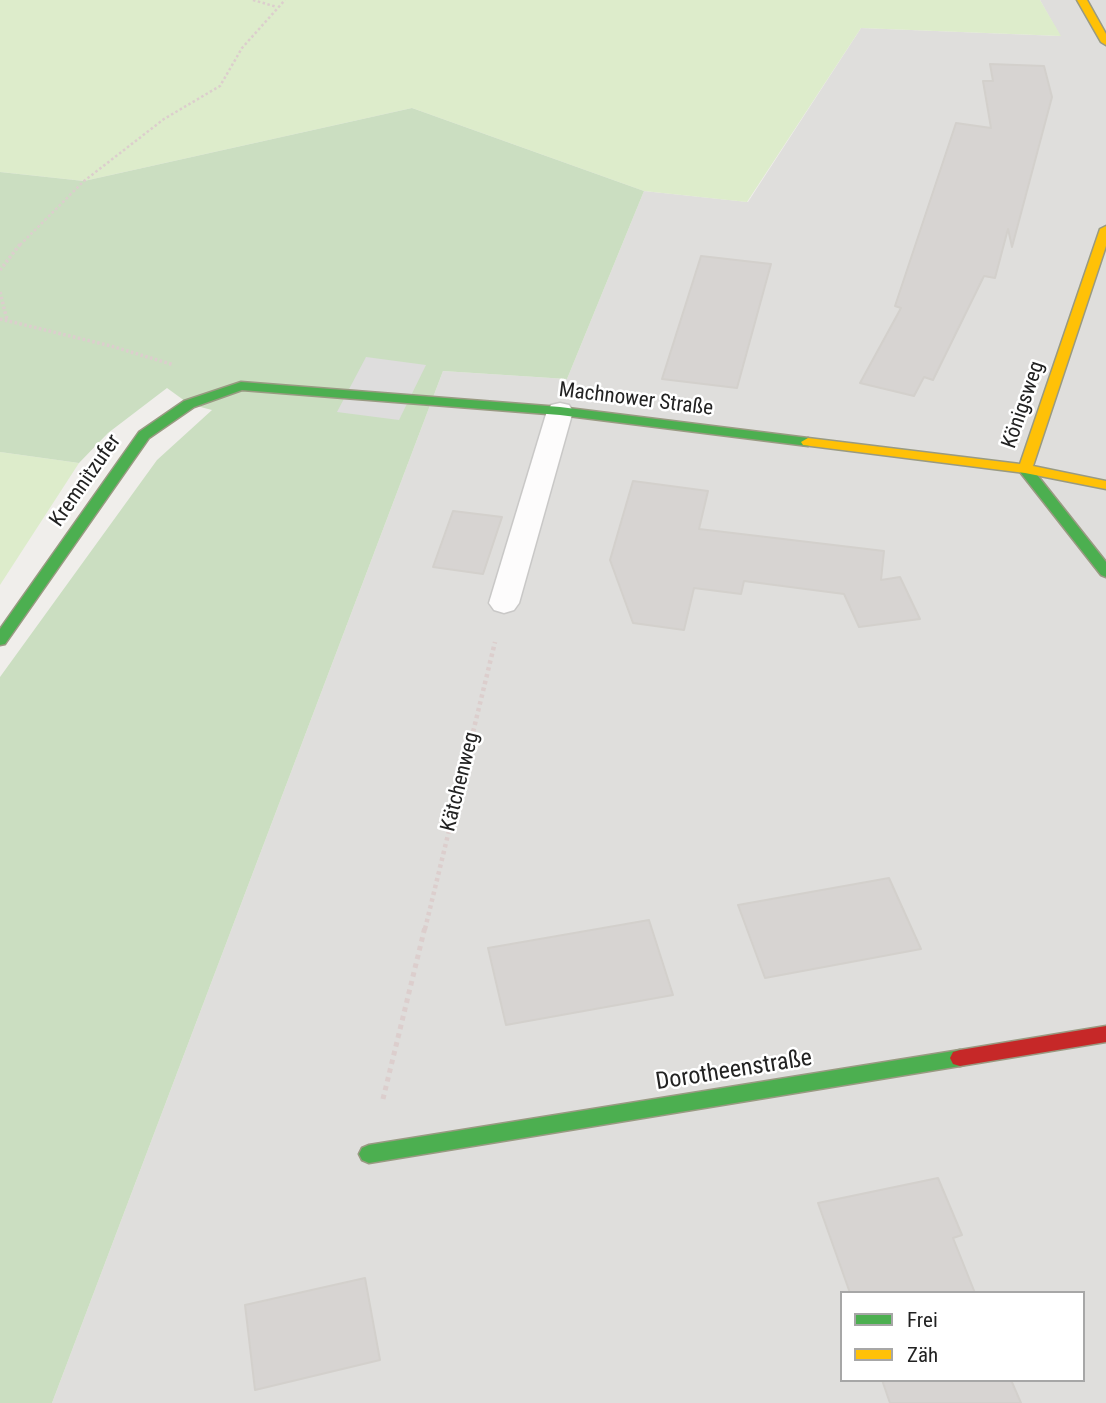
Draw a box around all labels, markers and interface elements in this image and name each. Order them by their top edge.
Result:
street label: Königsweg [997,358,1051,452]
street label: Machnower Straße [557,378,715,422]
street label: Kremnitzufer [45,430,127,532]
street label: Kätchenweg [437,730,485,834]
street label: Dorotheenstraße [654,1044,814,1098]
legend [840,1291,1085,1382]
text: Frei [907,1308,938,1332]
text: Zäh [907,1343,938,1367]

